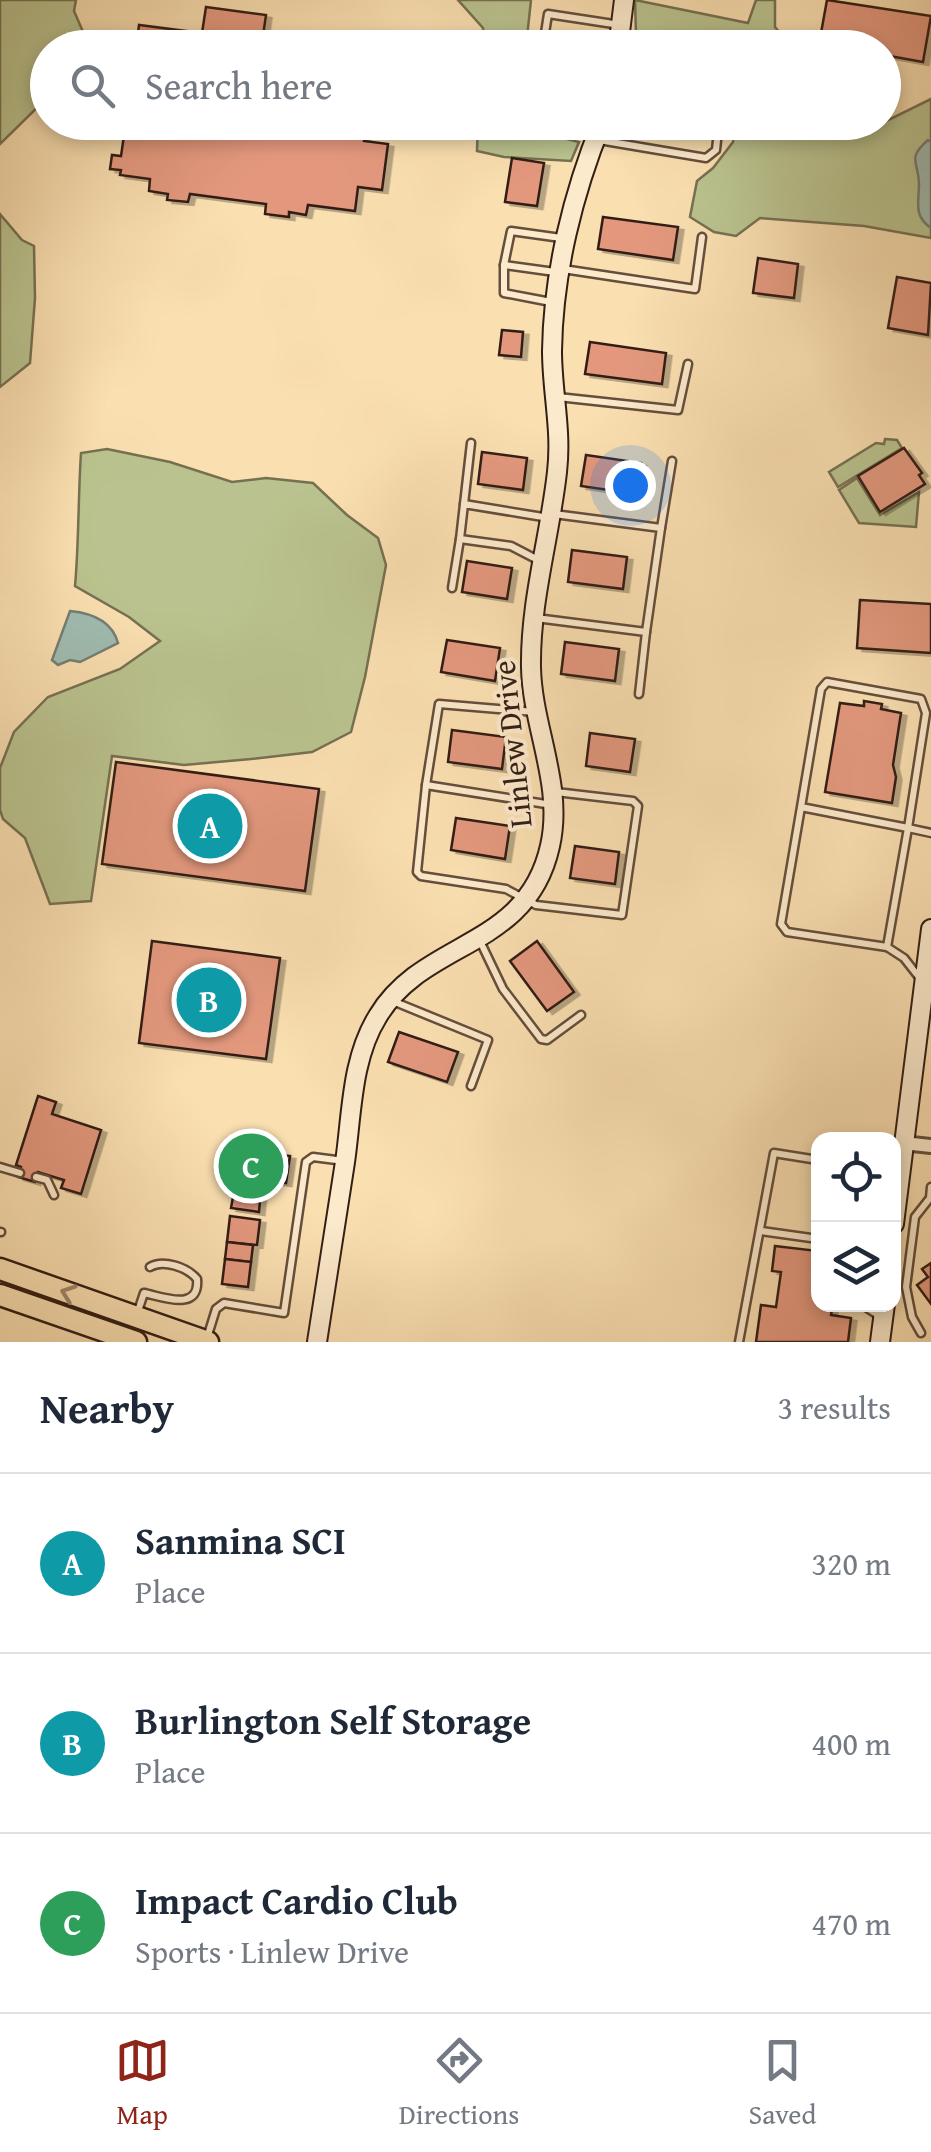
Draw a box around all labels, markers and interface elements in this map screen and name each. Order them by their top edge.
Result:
search box [30,30,901,140]
text: Search here [145,57,333,113]
icon: search [65,58,120,113]
your location [605,460,656,511]
street label: Linlew Drive [479,658,544,830]
pin: A [178,788,242,864]
pin: B [176,962,242,1038]
pin: C [218,1128,284,1204]
map controls [811,1132,901,1312]
button: locate [811,1132,901,1222]
button: layers [811,1222,901,1312]
one-way arrow [60,1285,78,1305]
text: Nearby [40,1377,174,1438]
text: 3 results [778,1384,891,1431]
text: Sanmina SCI [135,1512,346,1568]
text: A [62,1540,83,1587]
text: 320 m [812,1540,891,1587]
text: Place [135,1568,206,1615]
text: Burlington Self Storage [135,1692,531,1748]
text: B [63,1720,82,1767]
text: 400 m [812,1720,891,1767]
text: Place [135,1748,206,1795]
text: Impact Cardio Club [135,1872,458,1928]
text: C [63,1900,82,1947]
text: 470 m [812,1900,891,1947]
text: Sports · Linlew Drive [135,1928,409,1975]
tab: Map [115,2033,170,2134]
tab: Directions [399,2033,519,2134]
tab: Saved [749,2033,816,2134]

